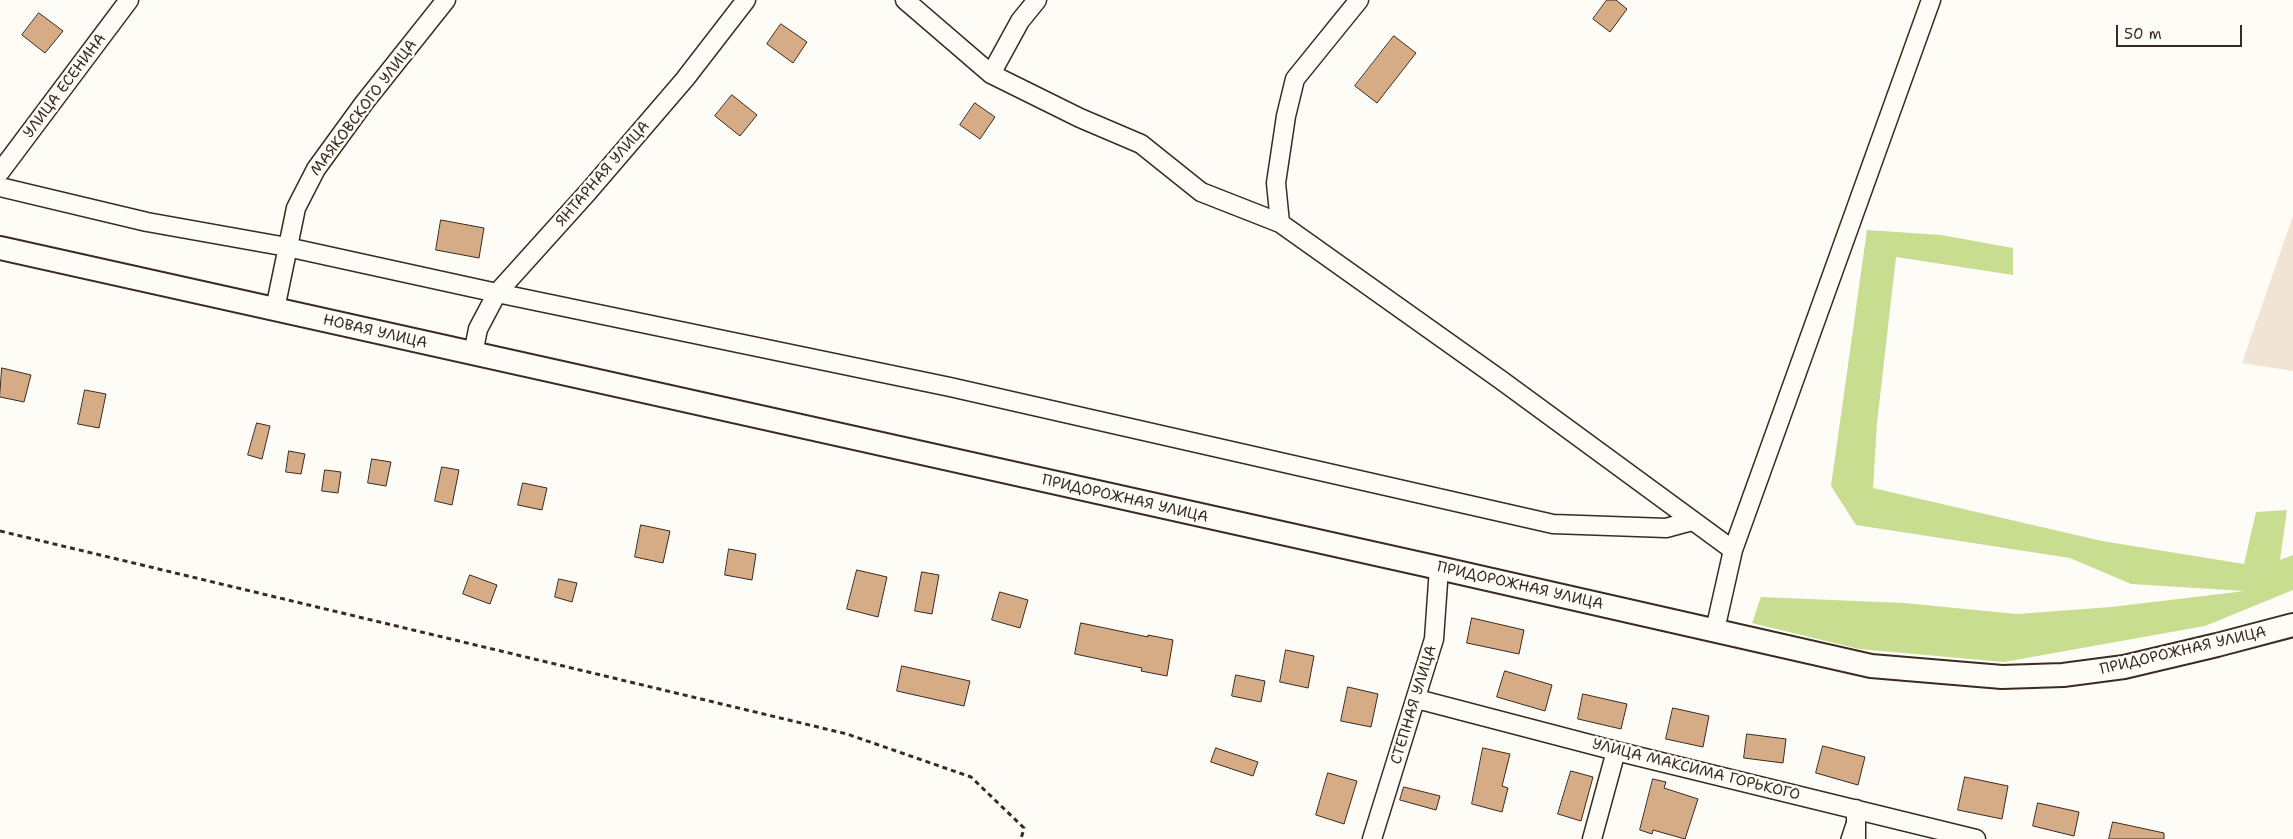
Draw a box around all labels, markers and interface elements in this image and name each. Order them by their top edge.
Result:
scale bar [2118,15,2244,47]
text: 50 m [2124,24,2162,44]
street label: УЛИЦА ЕСЕНИНА [20,30,110,142]
street label: МАЯКОВСКОГО УЛИЦА [307,36,421,180]
street label: ЯНТАРНАЯ УЛИЦА [552,118,654,230]
street label: НОВАЯ УЛИЦА [321,311,429,353]
street label: ПРИДОРОЖНАЯ УЛИЦА [1040,471,1210,527]
street label: ПРИДОРОЖНАЯ УЛИЦА [1435,558,1605,614]
street label: ПРИДОРОЖНАЯ УЛИЦА [2098,623,2268,679]
street label: СТЕПНАЯ УЛИЦА [1387,643,1441,767]
street label: УЛИЦА МАКСИМА ГОРЬКОГО [1590,735,1802,805]

